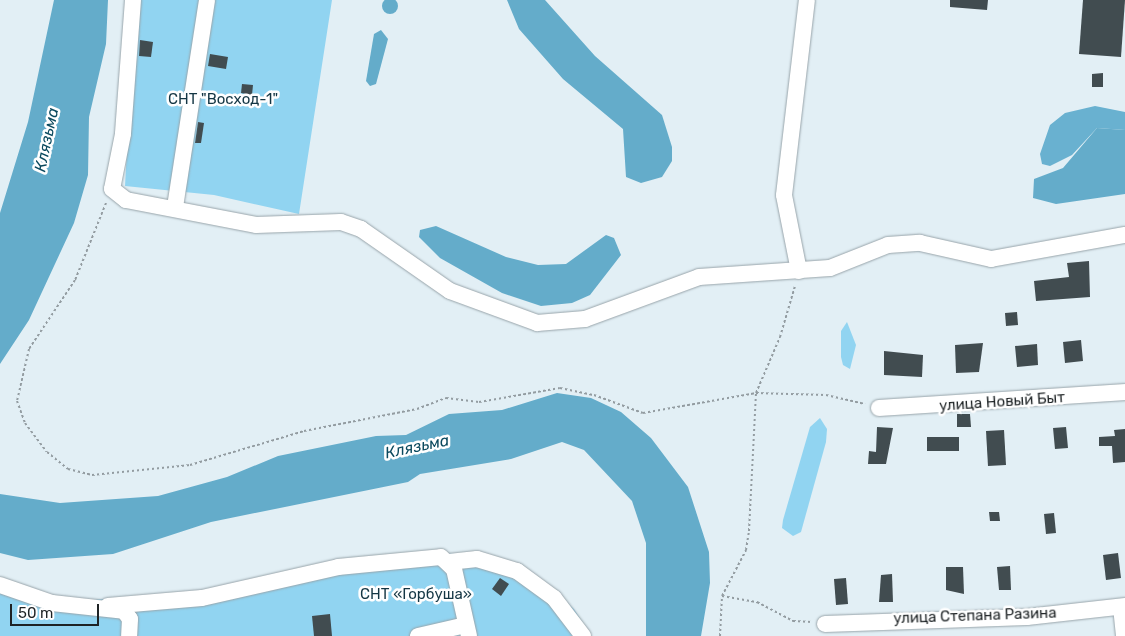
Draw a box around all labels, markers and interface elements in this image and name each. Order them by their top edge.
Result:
park label: СНТ "Восход-1" [168,91,278,109]
water label: Клязьма [31,106,63,174]
street label: улица Новый Быт [939,389,1065,415]
water label: Клязьма [383,431,451,463]
park label: СНТ «Горбуша» [360,586,472,604]
scale bar [12,594,101,626]
text: 50 m [18,604,53,622]
street label: улица Степана Разина [893,604,1057,628]

